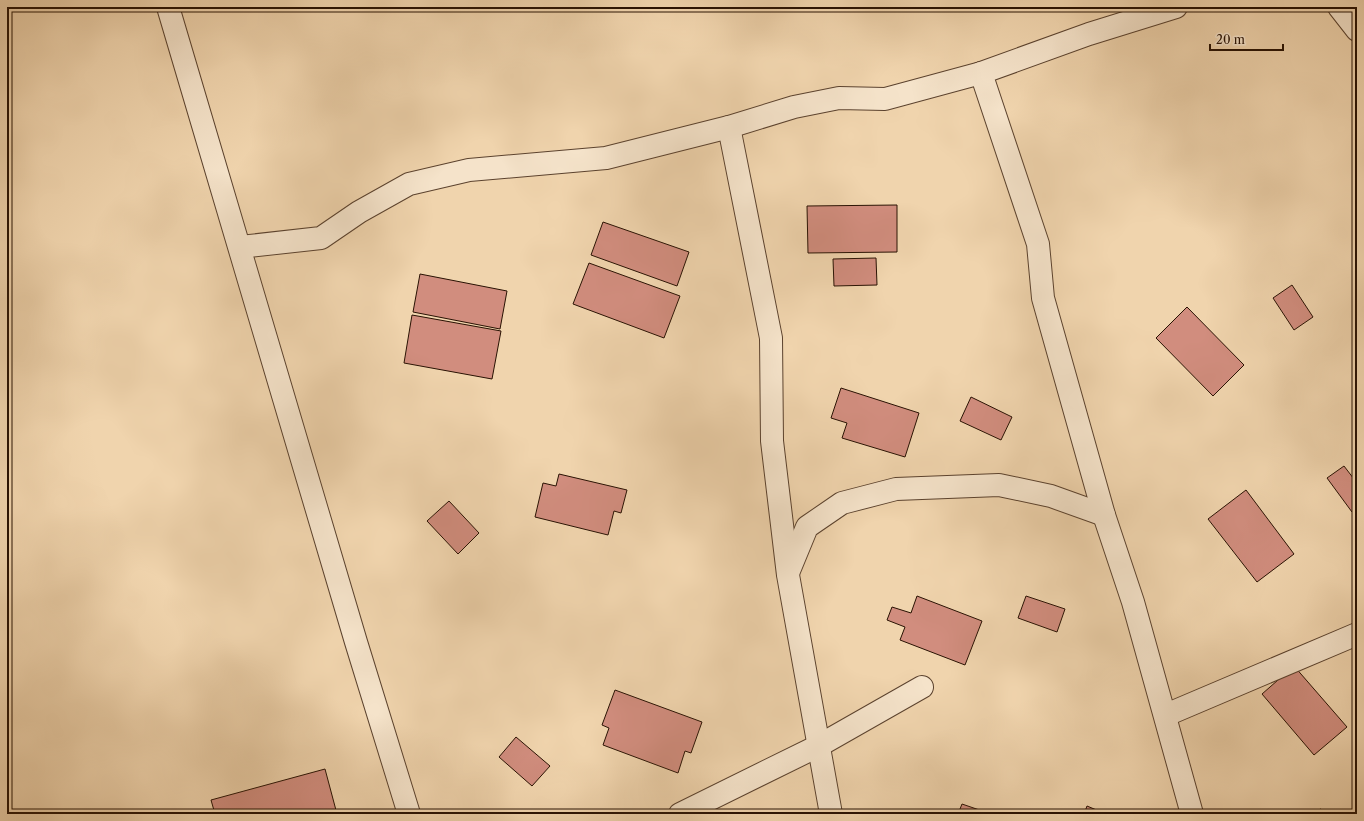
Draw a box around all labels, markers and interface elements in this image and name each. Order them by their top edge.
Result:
scale bar [1210,26,1283,52]
text: 20 m [1216,32,1245,47]

